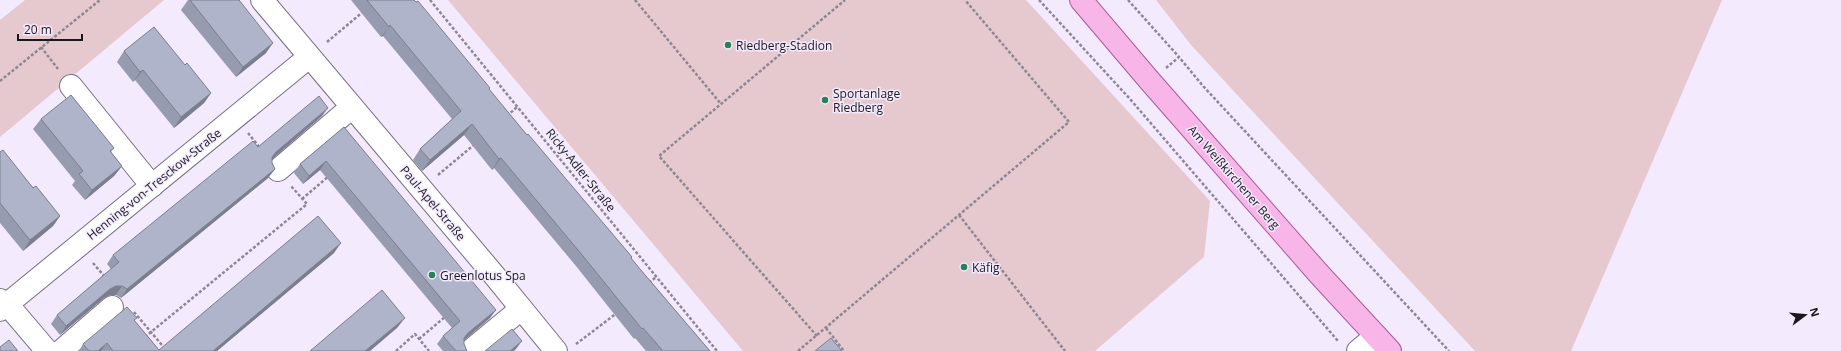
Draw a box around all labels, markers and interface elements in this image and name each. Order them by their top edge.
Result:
scale bar [18,16,82,42]
text: 20 m [24,21,52,38]
place label: Riedberg-Stadion [736,37,832,54]
marker: Riedberg-Stadion [723,40,733,50]
place label: Sportanlage Riedberg [833,85,901,116]
marker: Sportanlage Riedberg [820,95,830,105]
street label: Am Weißkirchener Berg [1184,122,1284,233]
street label: Henning-von-Tresckow-Straße [83,124,225,244]
street label: Ricky-Adler-Straße [542,125,620,215]
street label: Paul-Apel-Straße [396,162,470,244]
place label: Käfig [972,259,1000,276]
marker: Käfig [959,262,969,272]
place label: Greenlotus Spa [440,267,526,284]
marker: Greenlotus Spa [427,270,437,280]
north arrow [1785,295,1825,335]
text: N [1807,306,1824,318]

